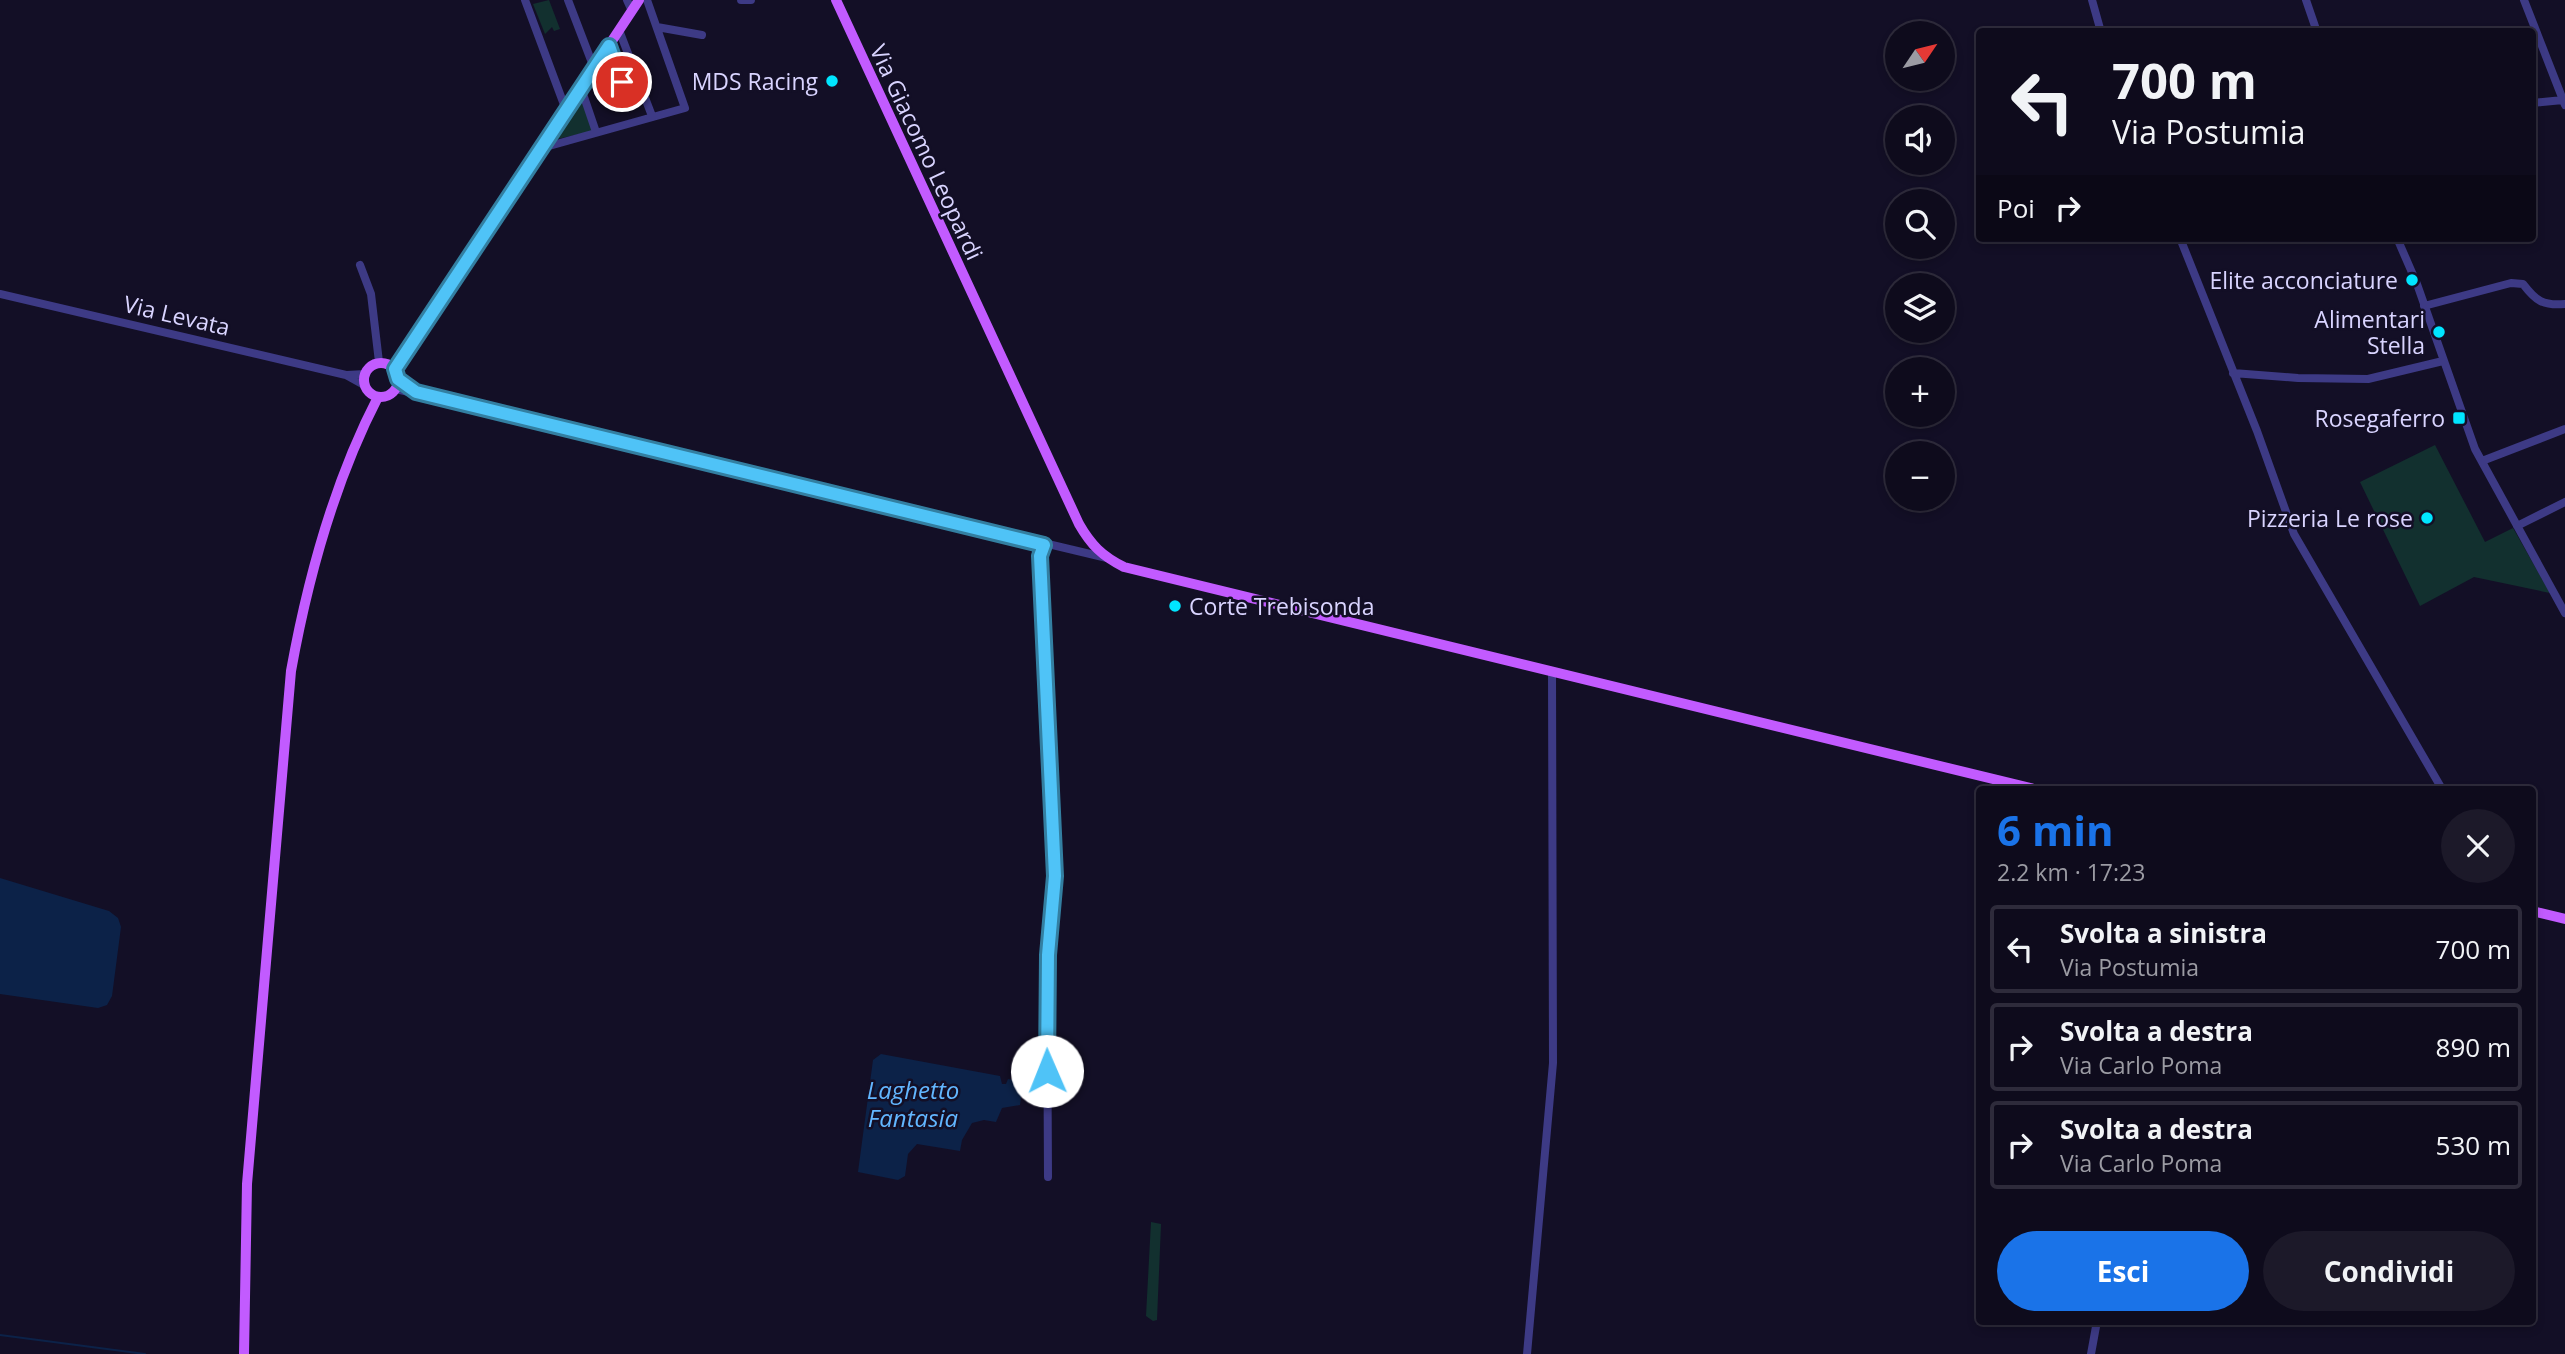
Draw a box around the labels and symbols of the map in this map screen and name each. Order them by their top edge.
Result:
north arrow [1885,21,1955,91]
street label: Via Giacomo Leopardi [863,39,991,265]
pin [592,52,652,112]
place label: MDS Racing [692,65,819,97]
marker: MDS Racing [824,73,840,89]
place label: Elite acconciature [2210,264,2398,296]
marker: Elite acconciature [2404,272,2420,288]
street label: Via Levata [121,287,233,343]
place label: Alimentari Stella [2314,303,2425,361]
marker: Alimentari Stella [2431,324,2447,340]
place label: Rosegaferro [2315,402,2445,434]
marker: Rosegaferro [2451,410,2467,426]
place label: Pizzeria Le rose [2247,502,2413,534]
marker: Pizzeria Le rose [2419,510,2435,526]
place label: Corte Trebisonda [1189,590,1374,622]
marker: Corte Trebisonda [1167,598,1183,614]
position arrow [1010,1034,1084,1108]
water label: Laghetto Fantasia [867,1073,959,1134]

